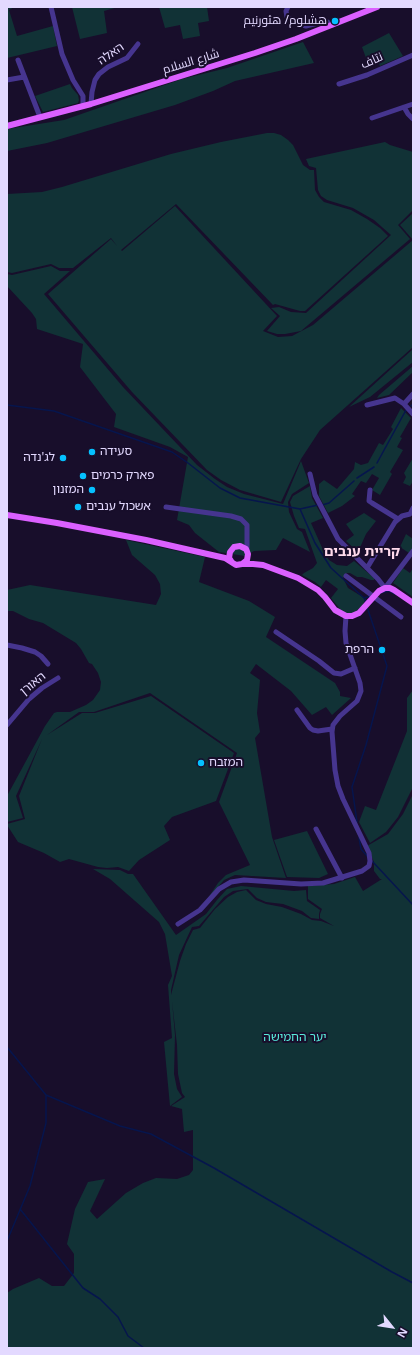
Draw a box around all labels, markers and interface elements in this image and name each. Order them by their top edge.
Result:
place label: هشلوم/ هئورنيم [244,14,327,28]
marker: هشلوم/ هئورنيم [330,16,340,26]
street label: האלה [95,40,127,68]
street label: شارع السلام [161,47,221,77]
street label: نتاف [359,50,385,72]
place label: סעידה [100,445,132,459]
marker: סעידה [87,447,97,457]
place label: לג'נדה [23,451,55,465]
marker: לג'נדה [58,453,68,463]
place label: פארק כרמים [91,469,154,483]
marker: פארק כרמים [78,471,88,481]
place label: המזנון [52,483,84,497]
marker: המזנון [87,485,97,495]
place label: אשכול ענבים [86,500,151,514]
marker: אשכול ענבים [73,502,83,512]
district label: קריית ענבים [324,544,400,560]
place label: הרפת [345,643,374,657]
marker: הרפת [377,645,387,655]
street label: האורן [17,669,49,699]
place label: המזבח [209,756,243,770]
marker: המזבח [196,758,206,768]
park label: יער החמישה [263,1031,327,1045]
north arrow [372,1307,412,1347]
text: N [394,1326,412,1341]

